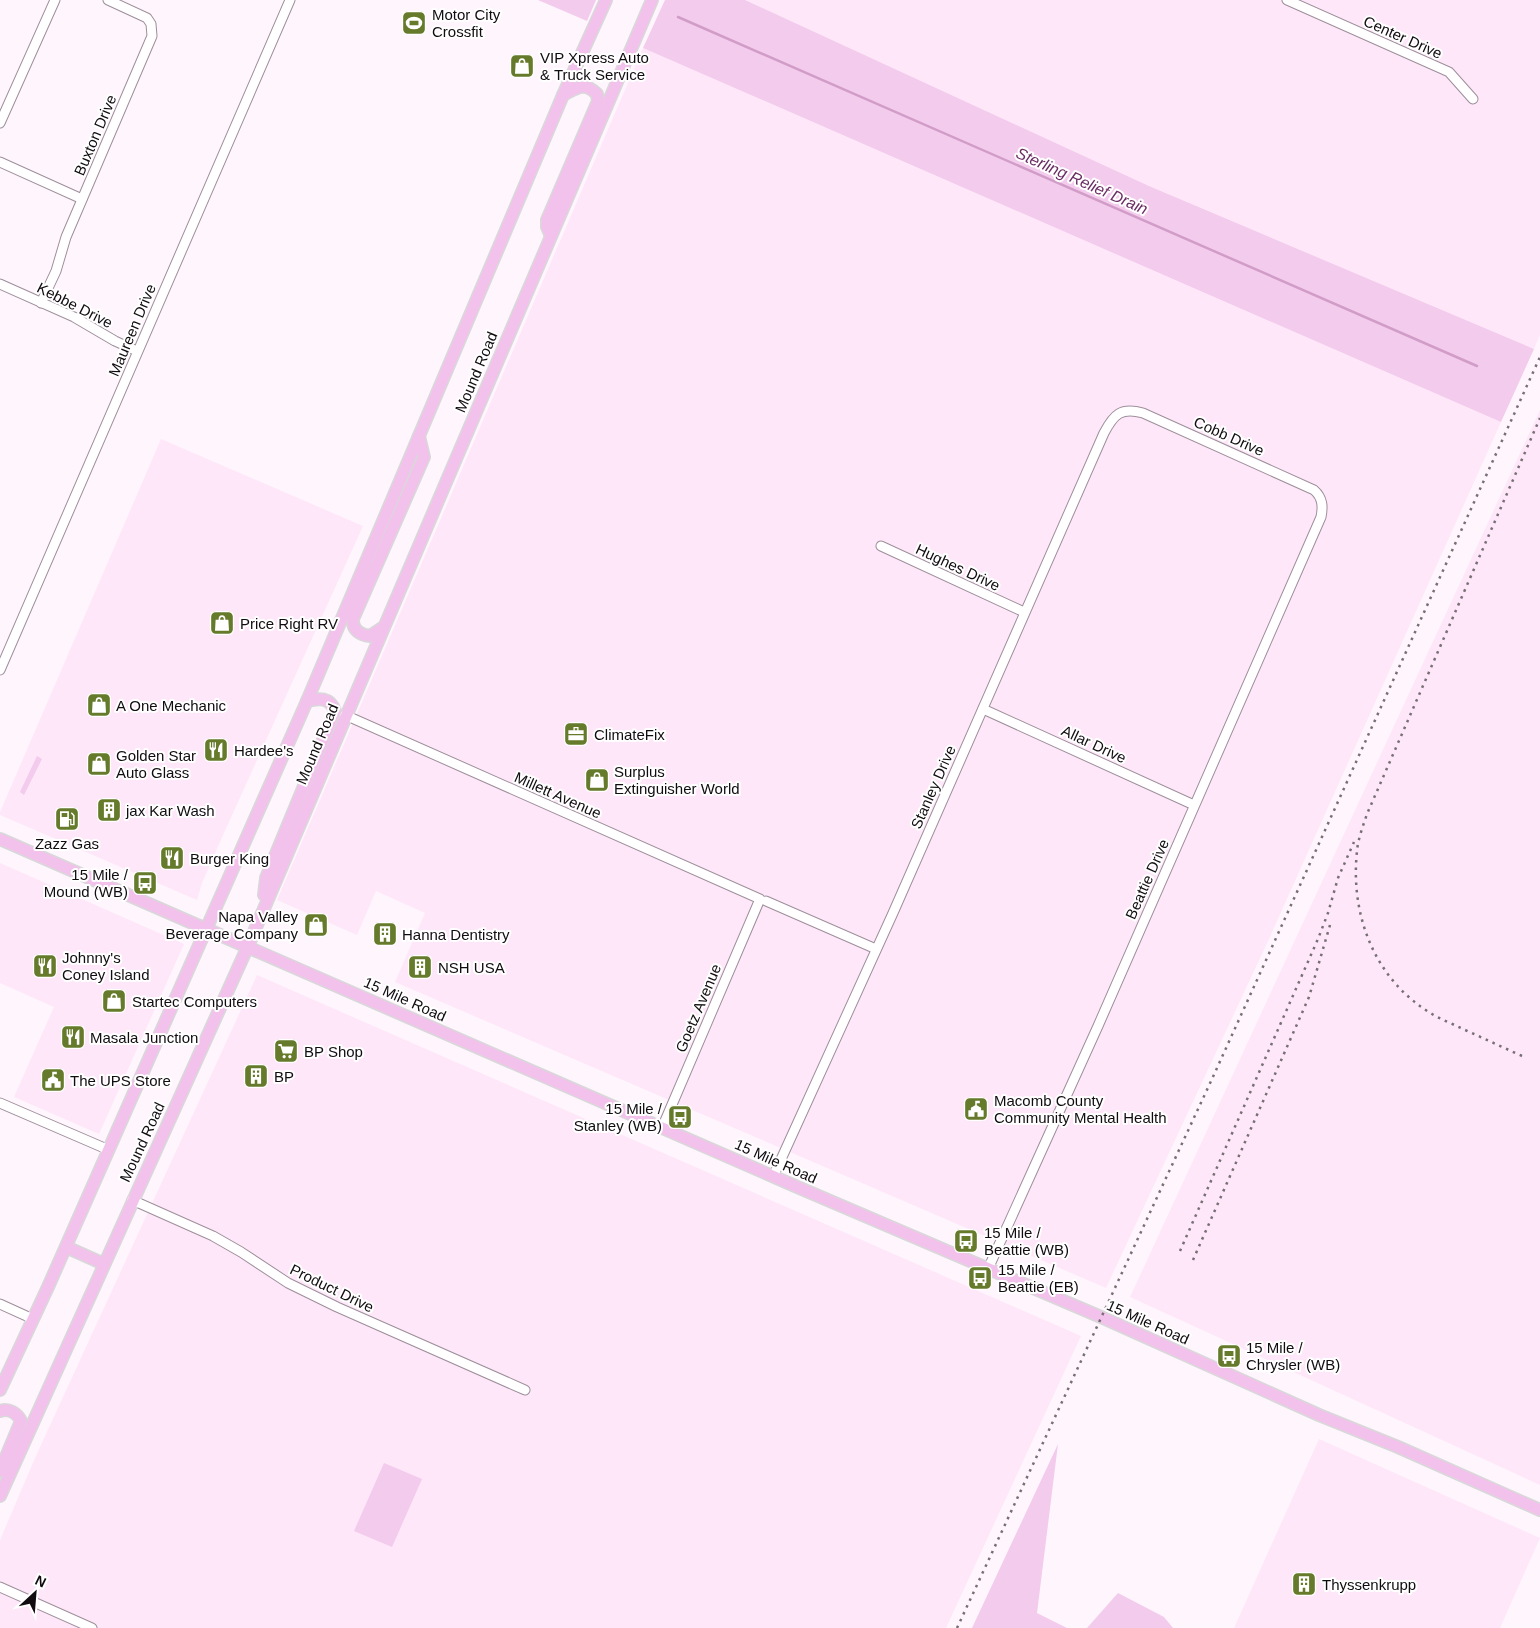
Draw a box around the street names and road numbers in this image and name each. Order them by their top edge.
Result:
street label: Center Drive [1361,12,1445,62]
street label: Buxton Drive [70,92,120,178]
street label: Kebbe Drive [34,279,116,331]
street label: Maureen Drive [105,281,159,379]
street label: Mound Road [451,329,501,415]
street label: Cobb Drive [1191,413,1267,459]
street label: Hughes Drive [913,540,1003,594]
street label: Mound Road [292,701,342,787]
street label: Allar Drive [1059,722,1129,766]
street label: Stanley Drive [907,743,959,831]
street label: Millett Avenue [512,768,604,822]
street label: Beattie Drive [1122,836,1172,922]
street label: Goetz Avenue [672,961,724,1055]
street label: 15 Mile Road [361,973,449,1025]
street label: Mound Road [116,1099,168,1185]
street label: 15 Mile Road [732,1135,820,1187]
street label: Product Drive [287,1260,377,1316]
street label: 15 Mile Road [1104,1296,1192,1348]

